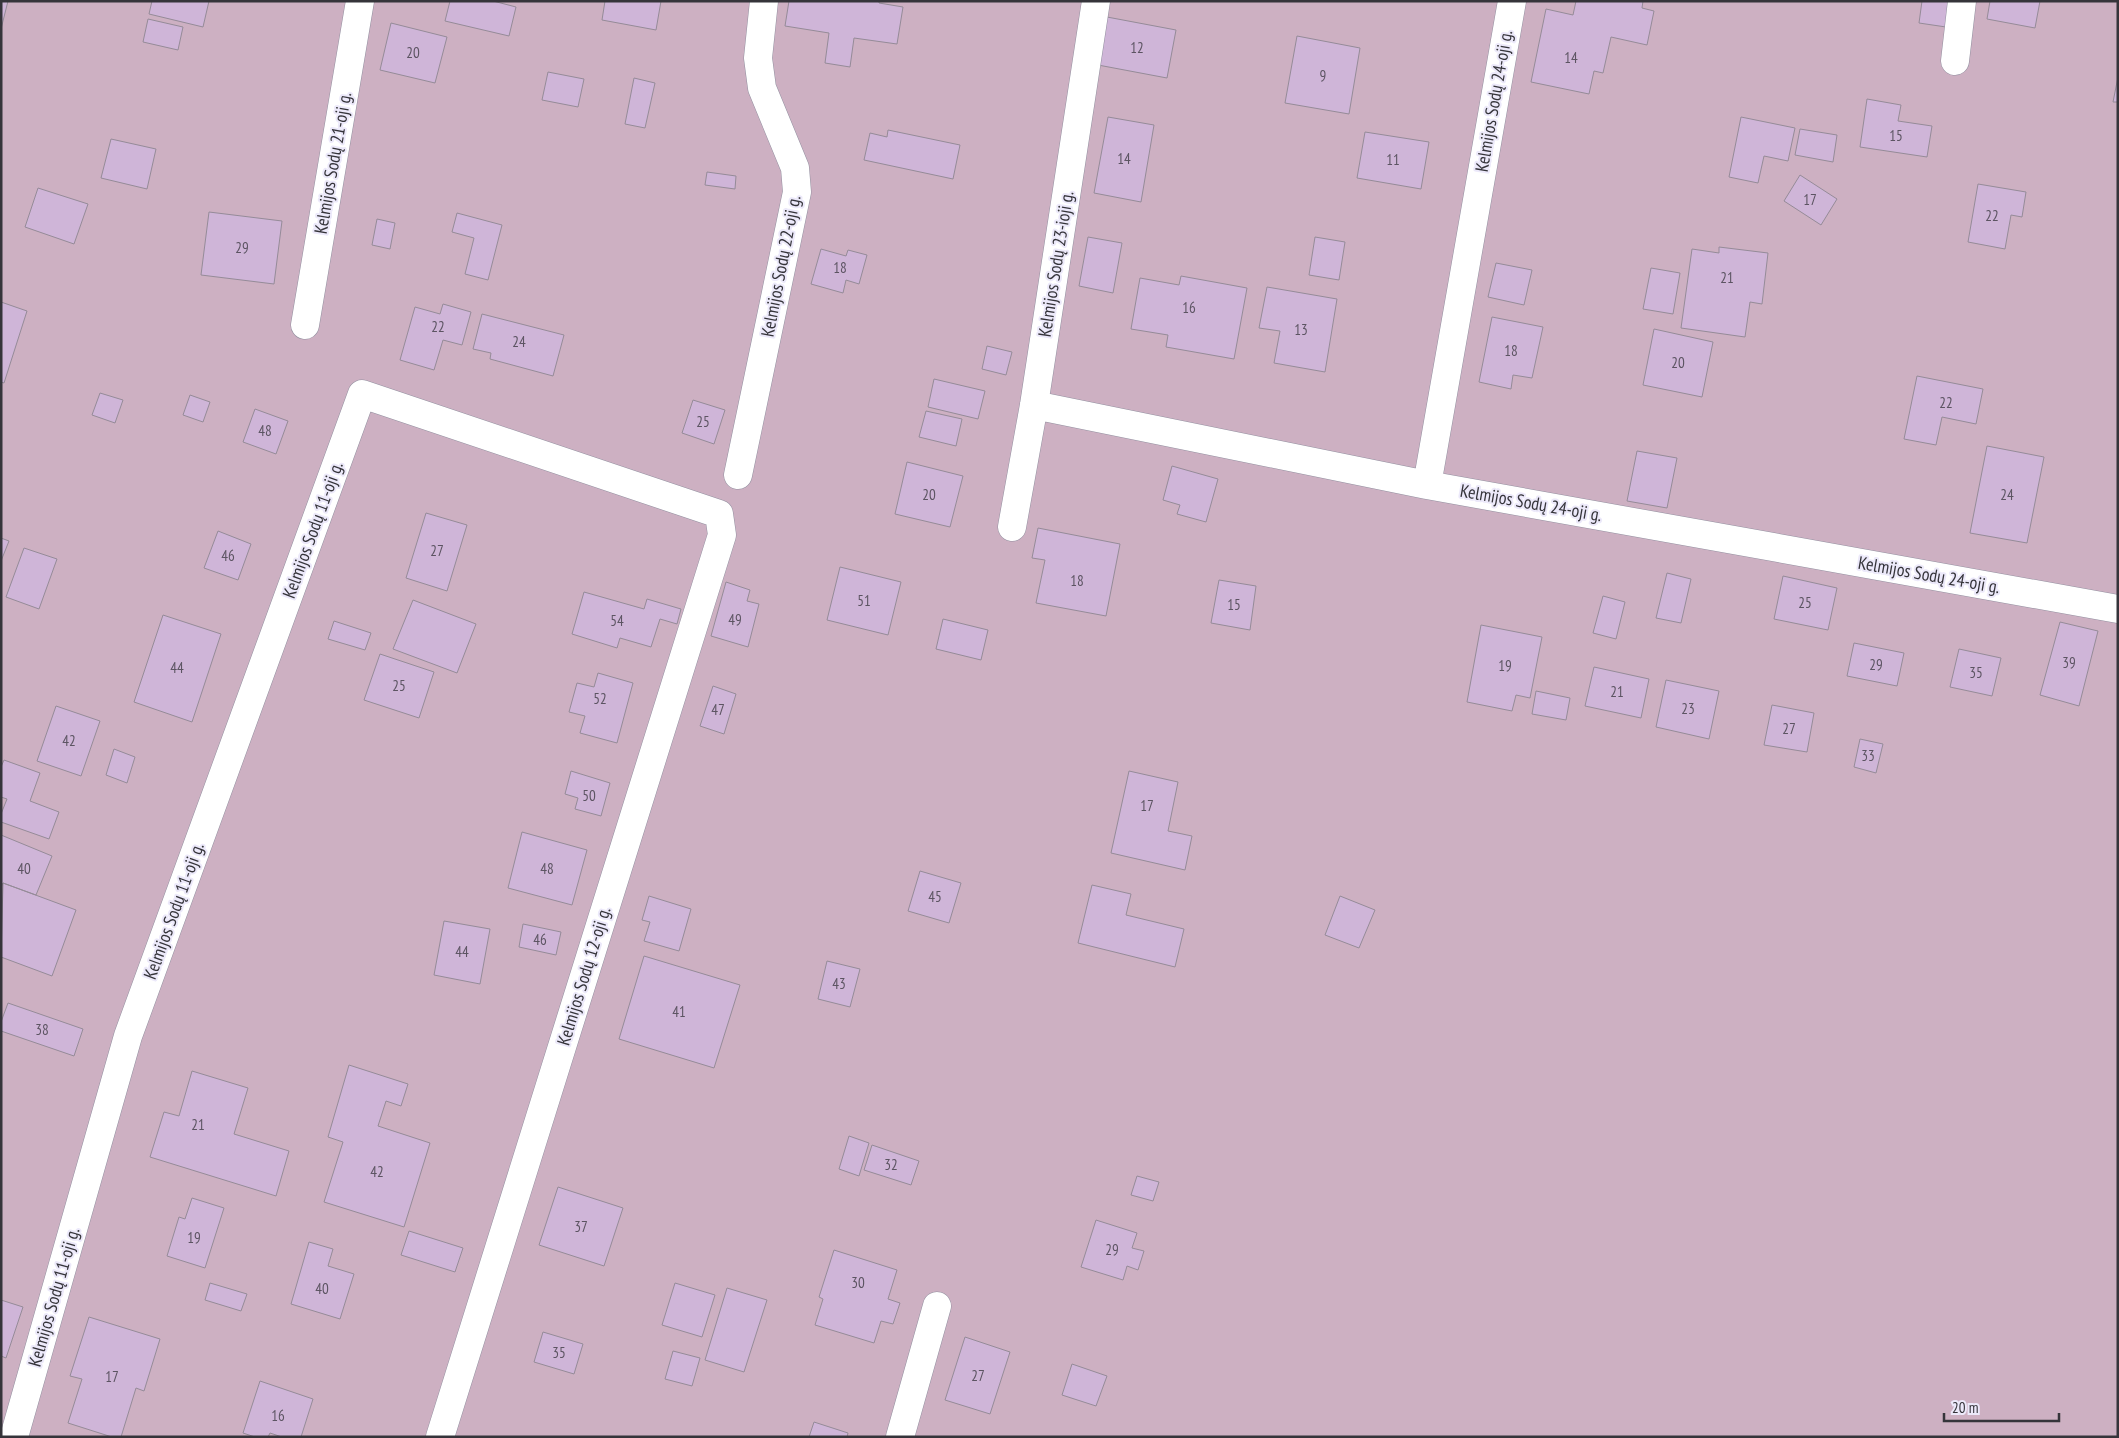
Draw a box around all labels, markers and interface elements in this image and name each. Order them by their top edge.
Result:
street label: Kelmijos Sodų 24-oji g. [1470,28,1517,174]
house number: 12 [1130,38,1144,57]
house number: 20 [406,43,420,62]
house number: 14 [1564,48,1578,67]
house number: 9 [1320,66,1326,85]
street label: Kelmijos Sodų 21-oji g. [309,90,356,236]
house number: 15 [1889,126,1903,145]
house number: 14 [1117,149,1131,168]
house number: 11 [1386,150,1400,169]
street label: Kelmijos Sodų 23-ioji g. [1033,189,1078,339]
house number: 17 [1803,190,1817,209]
street label: Kelmijos Sodų 22-oji g. [756,193,806,339]
house number: 22 [1985,206,1999,225]
house number: 29 [235,238,249,257]
house number: 18 [833,258,847,277]
house number: 21 [1720,268,1734,287]
house number: 16 [1182,298,1196,317]
house number: 22 [431,317,445,336]
house number: 13 [1294,320,1308,339]
house number: 24 [512,332,526,351]
house number: 18 [1504,341,1518,360]
house number: 20 [1671,353,1685,372]
house number: 22 [1939,393,1953,412]
house number: 25 [696,412,710,431]
house number: 48 [258,421,272,440]
street label: Kelmijos Sodų 11-oji g. [277,458,348,601]
street label: Kelmijos Sodų 24-oji g. [1458,479,1604,526]
house number: 20 [922,485,936,504]
house number: 24 [2000,485,2014,504]
house number: 27 [430,541,444,560]
house number: 46 [221,546,235,565]
street label: Kelmijos Sodų 24-oji g. [1856,551,2002,598]
house number: 18 [1070,571,1084,590]
house number: 51 [857,591,871,610]
house number: 25 [1798,593,1812,612]
house number: 15 [1227,595,1241,614]
house number: 49 [728,610,742,629]
house number: 54 [610,611,624,630]
house number: 39 [2062,653,2076,672]
house number: 29 [1869,655,1883,674]
house number: 19 [1498,656,1512,675]
house number: 44 [170,658,184,677]
house number: 35 [1969,663,1983,682]
house number: 25 [392,676,406,695]
house number: 21 [1610,682,1624,701]
house number: 52 [593,689,607,708]
house number: 23 [1681,699,1695,718]
house number: 47 [711,700,725,719]
house number: 27 [1782,719,1796,738]
house number: 42 [62,731,76,750]
house number: 33 [1861,746,1875,765]
house number: 50 [582,786,596,805]
house number: 17 [1140,796,1154,815]
street label: Kelmijos Sodų 11-oji g. [138,839,209,982]
house number: 40 [17,859,31,878]
house number: 48 [540,859,554,878]
house number: 45 [928,887,942,906]
street label: Kelmijos Sodų 12-oji g. [552,904,616,1048]
house number: 46 [533,930,547,949]
house number: 44 [455,942,469,961]
house number: 43 [832,974,846,993]
house number: 41 [672,1002,686,1021]
house number: 38 [35,1020,49,1039]
house number: 21 [191,1115,205,1134]
house number: 32 [884,1155,898,1174]
house number: 42 [370,1162,384,1181]
house number: 37 [574,1217,588,1236]
street label: Kelmijos Sodų 11-oji g. [23,1225,84,1369]
house number: 19 [187,1228,201,1247]
house number: 29 [1105,1240,1119,1259]
house number: 30 [851,1273,865,1292]
house number: 40 [315,1279,329,1298]
house number: 35 [552,1343,566,1362]
house number: 27 [971,1366,985,1385]
house number: 17 [105,1367,119,1386]
scale bar [1944,1390,2059,1422]
text: 20 m [1952,1398,1978,1417]
house number: 16 [271,1406,285,1425]

